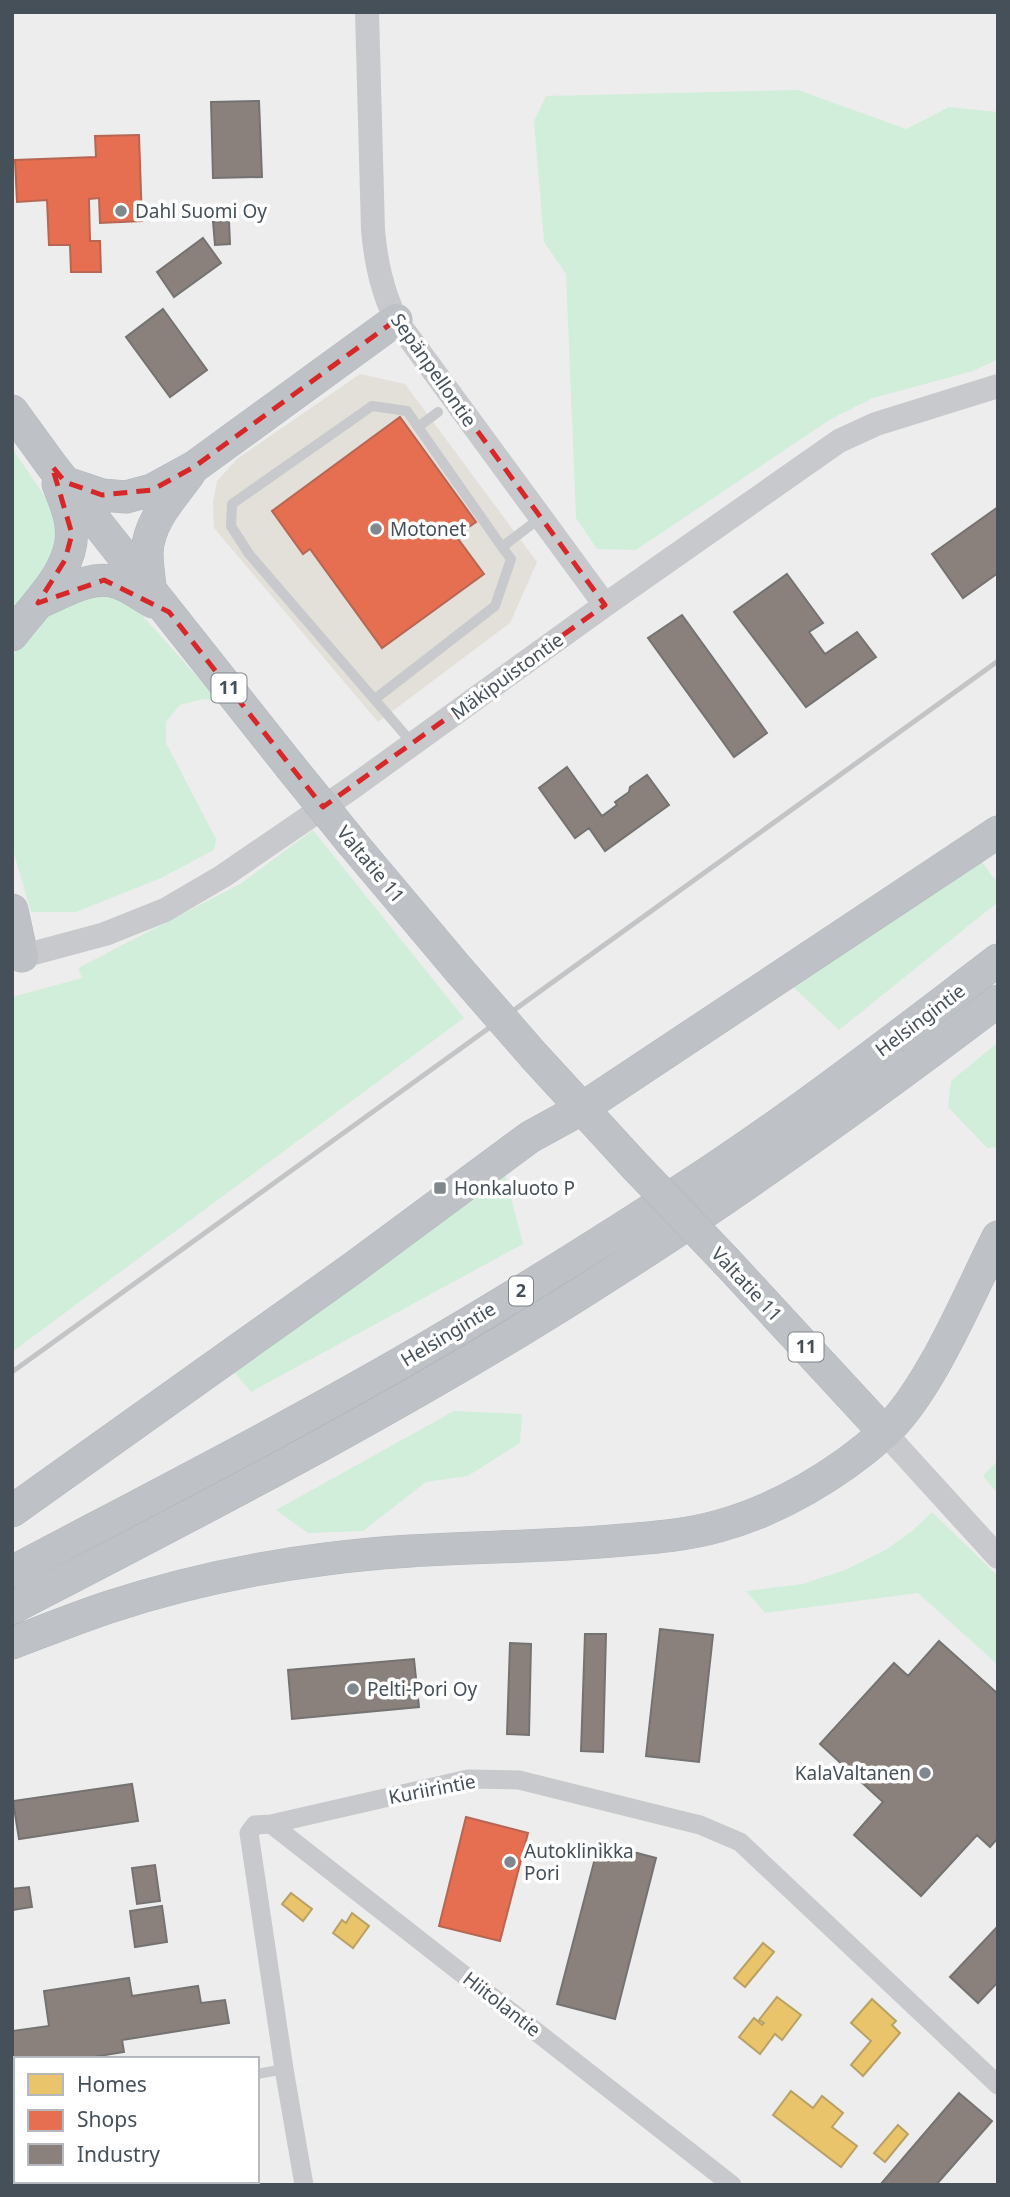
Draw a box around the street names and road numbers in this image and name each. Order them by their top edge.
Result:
street label: Sepänpellontie [385,308,483,432]
street label: Mäkipuistontie [446,626,568,726]
road number: 11 [212,674,246,702]
street label: Valtatie 11 [331,820,411,908]
street label: Helsingintie [870,978,970,1062]
street label: Valtatie 11 [706,1241,788,1327]
road number: 2 [509,1276,533,1306]
street label: Helsingintie [396,1295,500,1373]
road number: 11 [788,1332,824,1362]
street label: Kuriirintie [386,1768,478,1810]
street label: Hiitolantie [458,1965,546,2043]

